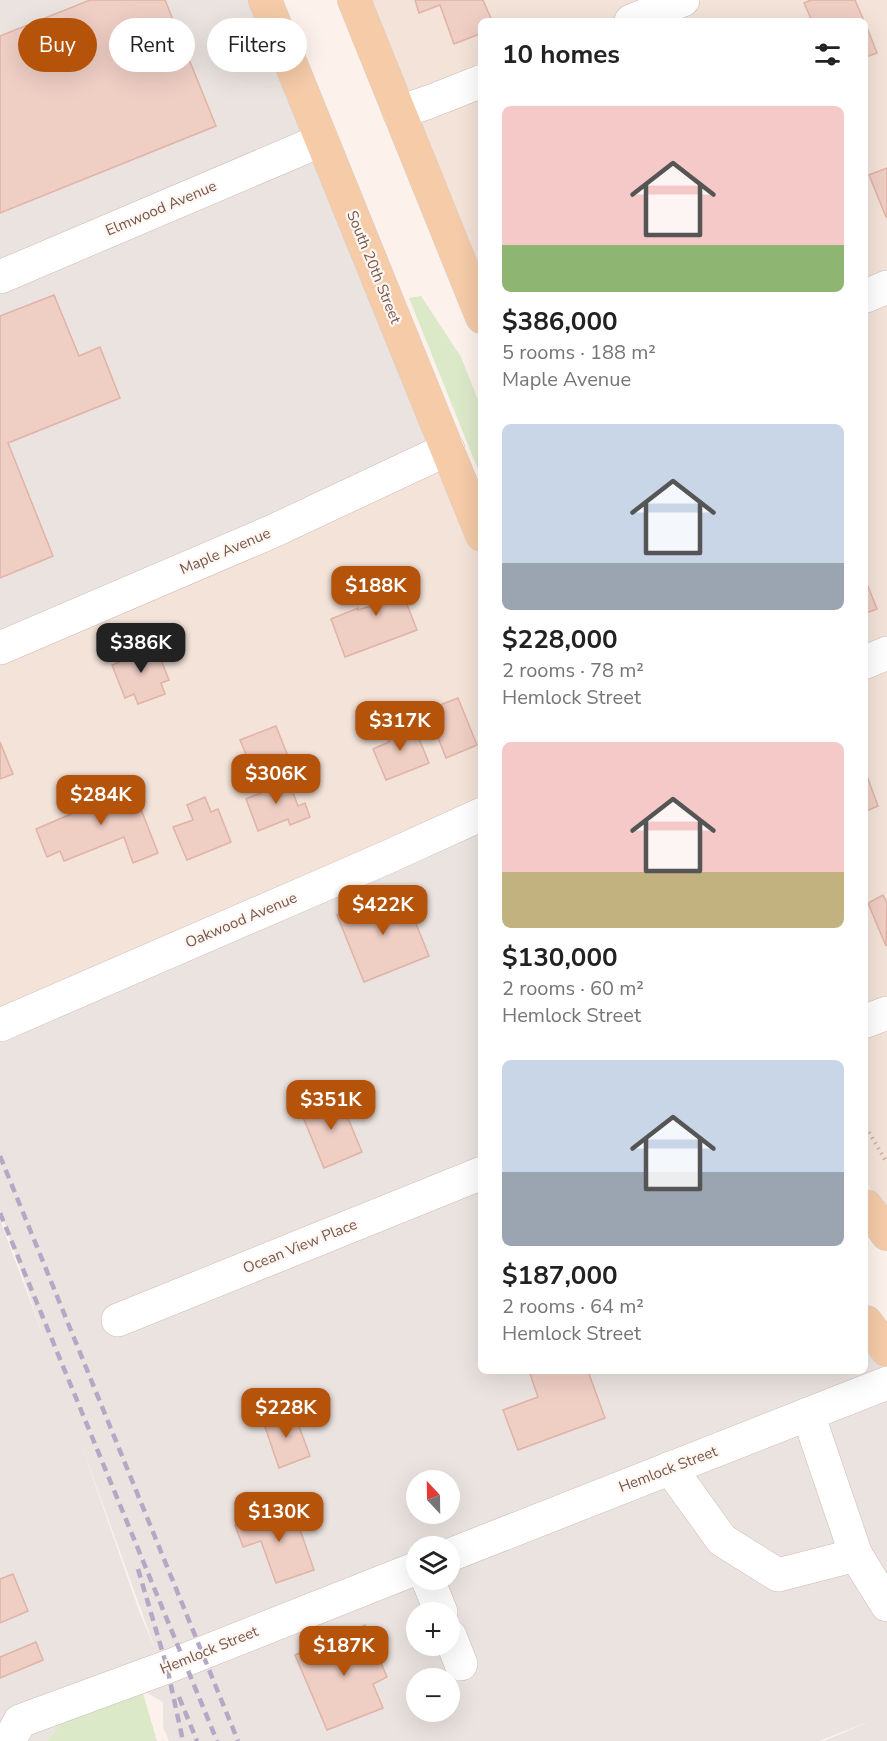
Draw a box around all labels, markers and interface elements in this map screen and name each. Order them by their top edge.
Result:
chip: Buy [18,18,97,72]
chip: Rent [109,18,195,72]
chip: Filters [207,18,307,72]
text: 10 homes [502,37,620,72]
icon: filters [811,38,844,71]
icon: home [619,145,727,253]
street label: Elmwood Avenue [102,176,220,240]
street label: South 20th Street [342,208,406,327]
text: $386,000 [502,304,618,339]
text: 5 rooms · 188 m² [502,339,656,366]
text: Maple Avenue [502,366,631,393]
icon: home [619,463,727,571]
street label: Maple Avenue [177,523,273,579]
pin: $188K [334,566,418,617]
text: $188K [345,572,407,599]
text: $228,000 [502,622,618,657]
pin: $386K [99,623,183,674]
text: $386K [110,629,172,656]
text: 2 rooms · 78 m² [502,657,644,684]
text: Hemlock Street [502,684,641,711]
pin: $317K [358,701,442,752]
text: $317K [369,707,431,734]
pin: $306K [234,754,318,805]
text: $306K [245,760,307,787]
pin: $284K [59,775,143,826]
text: $284K [70,781,132,808]
icon: home [619,781,727,889]
pin: $422K [341,885,425,936]
street label: Oakwood Avenue [182,887,300,953]
text: $422K [352,891,414,918]
text: $130,000 [502,940,618,975]
text: 2 rooms · 60 m² [502,975,644,1002]
text: Hemlock Street [502,1002,641,1029]
pin: $351K [289,1080,373,1131]
text: $351K [300,1086,362,1113]
icon: home [619,1099,727,1207]
street label: Ocean View Place [240,1214,360,1278]
text: $187,000 [502,1258,618,1293]
text: 2 rooms · 64 m² [502,1293,644,1320]
text: Hemlock Street [502,1320,641,1347]
pin: $228K [244,1388,328,1439]
text: $228K [255,1394,317,1421]
street label: Hemlock Street [616,1441,721,1497]
north arrow [406,1470,460,1524]
map controls [406,1470,460,1722]
pin: $130K [237,1492,321,1543]
text: $130K [248,1498,310,1525]
button: layers [406,1536,460,1590]
button: + [406,1602,460,1656]
street label: Hemlock Street [157,1621,262,1679]
pin: $187K [302,1626,386,1677]
text: $187K [313,1632,375,1659]
button: − [406,1668,460,1722]

